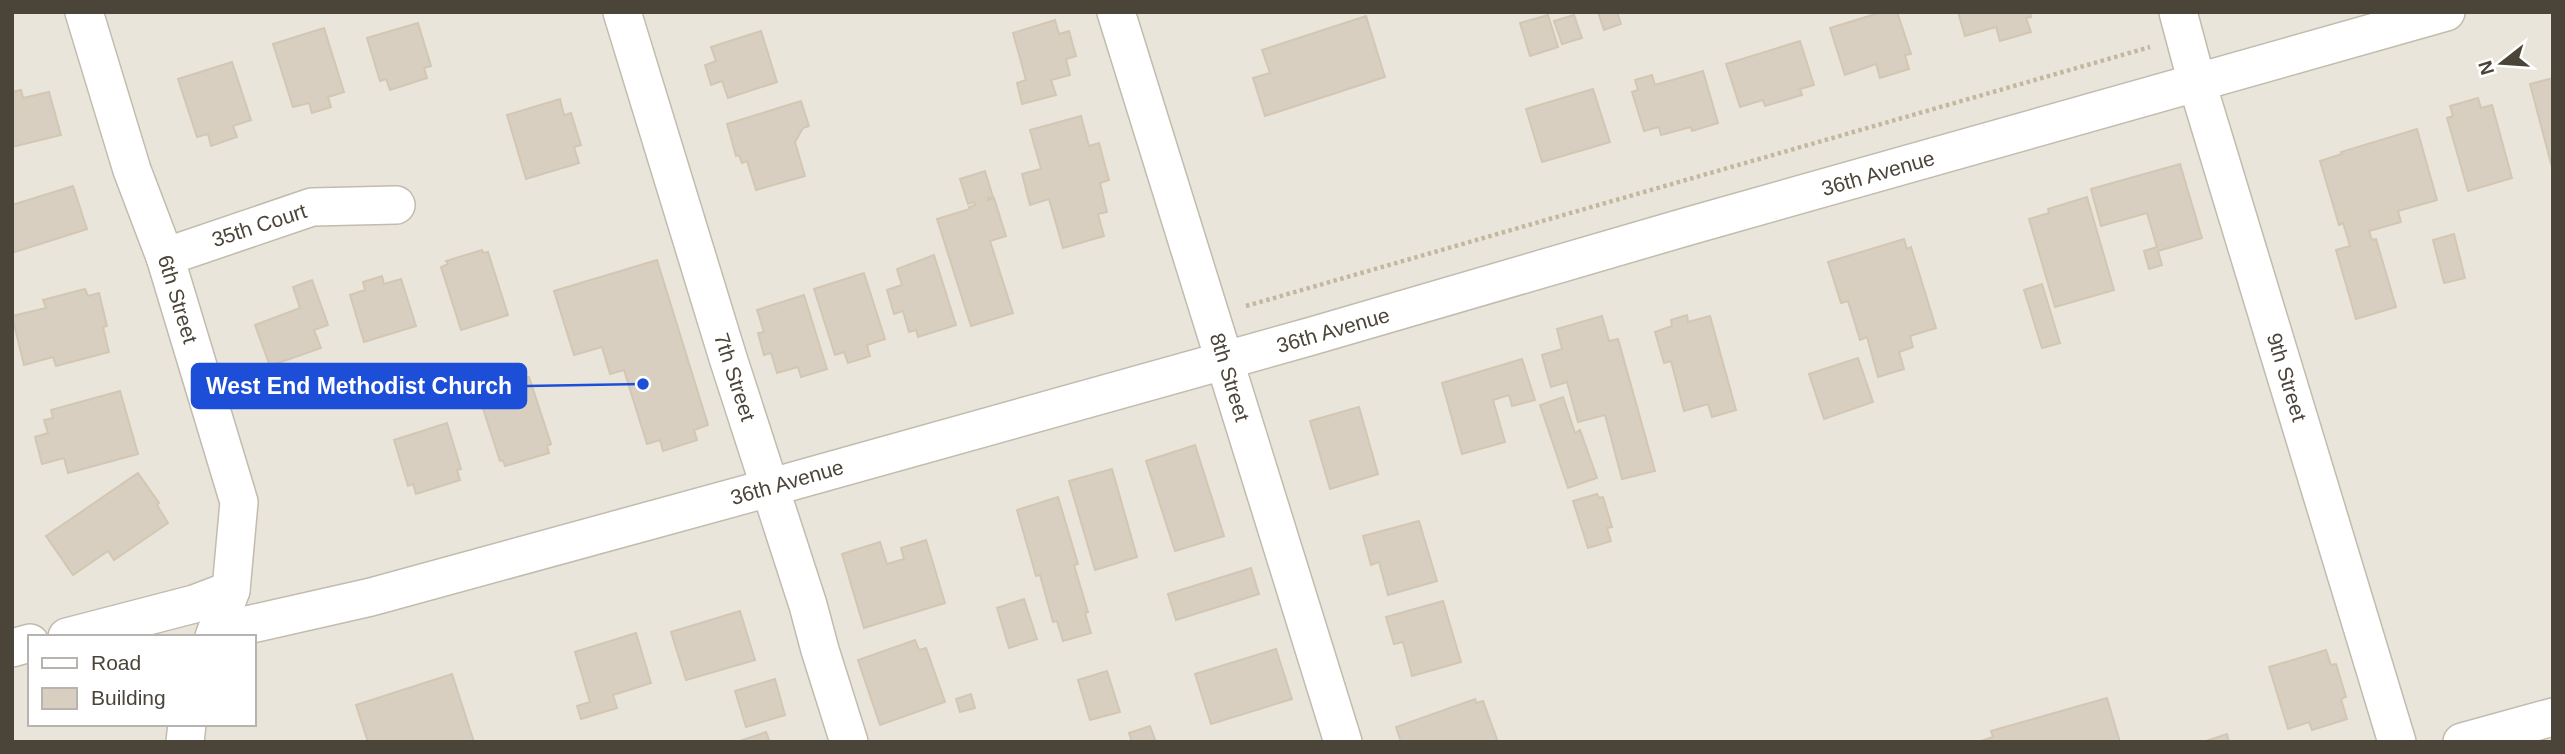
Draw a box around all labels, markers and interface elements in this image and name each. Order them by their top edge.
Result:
north arrow [2467,28,2537,98]
text: N [2474,58,2498,77]
street label: 36th Avenue [1819,146,1937,200]
street label: 35th Court [209,199,309,251]
street label: 6th Street [154,252,202,346]
street label: 36th Avenue [1274,303,1392,357]
street label: 7th Street [710,330,760,424]
street label: 8th Street [1206,330,1254,424]
street label: 9th Street [2263,330,2311,424]
callout: West End Methodist Church [192,364,526,408]
text: West End Methodist Church [206,373,512,399]
street label: 36th Avenue [728,455,846,509]
legend [28,635,256,726]
text: Road [91,651,141,674]
text: Building [91,686,166,709]

